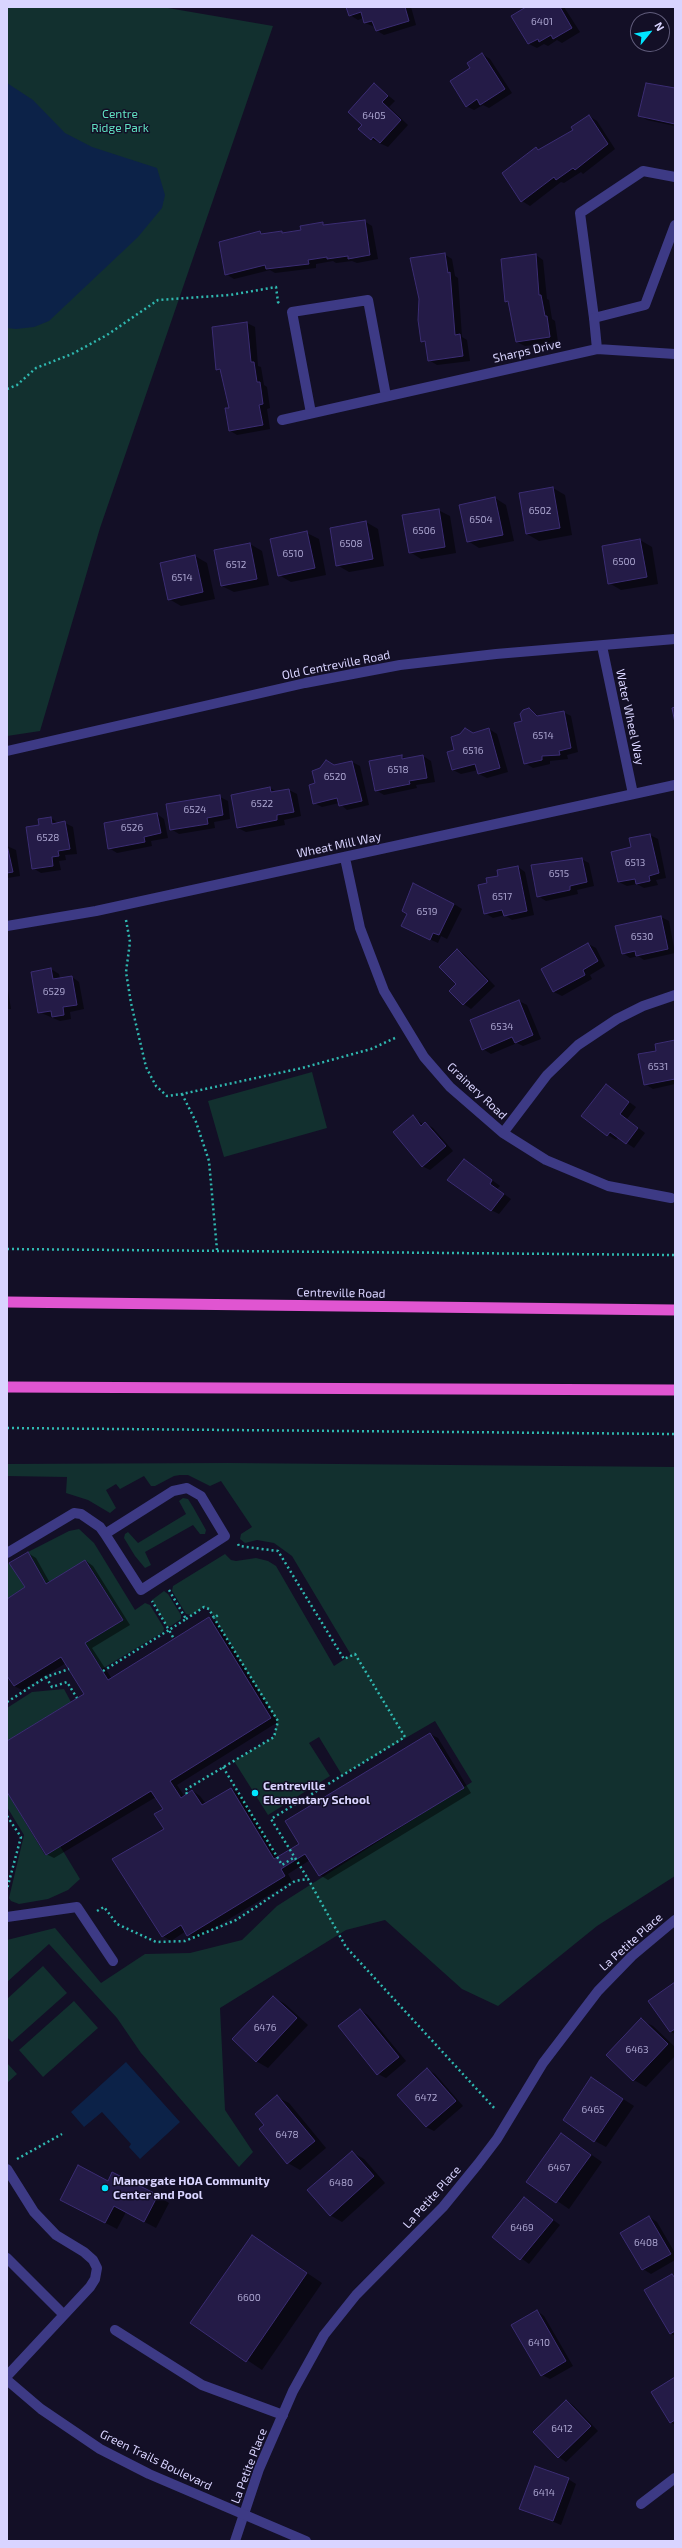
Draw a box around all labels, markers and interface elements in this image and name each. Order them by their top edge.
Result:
north arrow [630,12,670,52]
house number: 6401 [531,16,553,28]
text: N [652,20,668,33]
park label: Centre Ridge Park [91,107,149,135]
house number: 6405 [362,110,386,122]
street label: Sharps Drive [492,336,562,366]
house number: 6502 [529,505,551,517]
house number: 6504 [469,514,493,526]
house number: 6506 [413,525,435,537]
house number: 6508 [339,538,363,550]
house number: 6510 [282,548,304,560]
house number: 6500 [612,556,636,568]
house number: 6512 [226,559,246,571]
house number: 6514 [171,572,193,584]
street label: Old Centreville Road [281,647,391,683]
street label: Water Wheel Way [613,668,647,766]
house number: 6514 [532,730,554,742]
house number: 6516 [463,745,483,757]
house number: 6518 [387,764,409,776]
house number: 6520 [324,771,346,783]
house number: 6522 [251,798,273,810]
house number: 6524 [184,804,206,816]
house number: 6526 [121,822,143,834]
street label: Wheat Mill Way [295,829,383,861]
house number: 6528 [37,832,59,844]
house number: 6513 [625,857,645,869]
house number: 6515 [549,868,569,880]
house number: 6517 [492,891,512,903]
house number: 6519 [417,906,437,918]
house number: 6530 [631,931,653,943]
house number: 6529 [43,986,65,998]
house number: 6534 [491,1021,513,1033]
street label: Grainery Road [444,1060,510,1122]
house number: 6531 [648,1061,668,1073]
street label: Centreville Road [296,1285,386,1301]
place label: Centreville Elementary School [263,1779,370,1807]
marker: Centreville Elementary School [250,1788,260,1798]
street label: La Petite Place [597,1910,665,1974]
house number: 6476 [254,2022,276,2034]
house number: 6463 [625,2044,649,2056]
house number: 6472 [415,2092,437,2104]
house number: 6465 [582,2104,604,2116]
house number: 6478 [275,2129,299,2141]
house number: 6467 [548,2162,570,2174]
street label: La Petite Place [400,2163,464,2231]
place label: Manorgate HOA Community Center and Pool [113,2174,270,2202]
house number: 6480 [329,2177,353,2189]
marker: Manorgate HOA Community Center and Pool [100,2183,110,2193]
house number: 6469 [510,2222,534,2234]
house number: 6408 [634,2237,658,2249]
house number: 6600 [237,2292,261,2304]
house number: 6410 [528,2337,550,2349]
house number: 6412 [551,2423,573,2435]
street label: La Petite Place [228,2426,270,2506]
street label: Green Trails Boulevard [98,2427,214,2493]
house number: 6414 [533,2487,555,2499]

